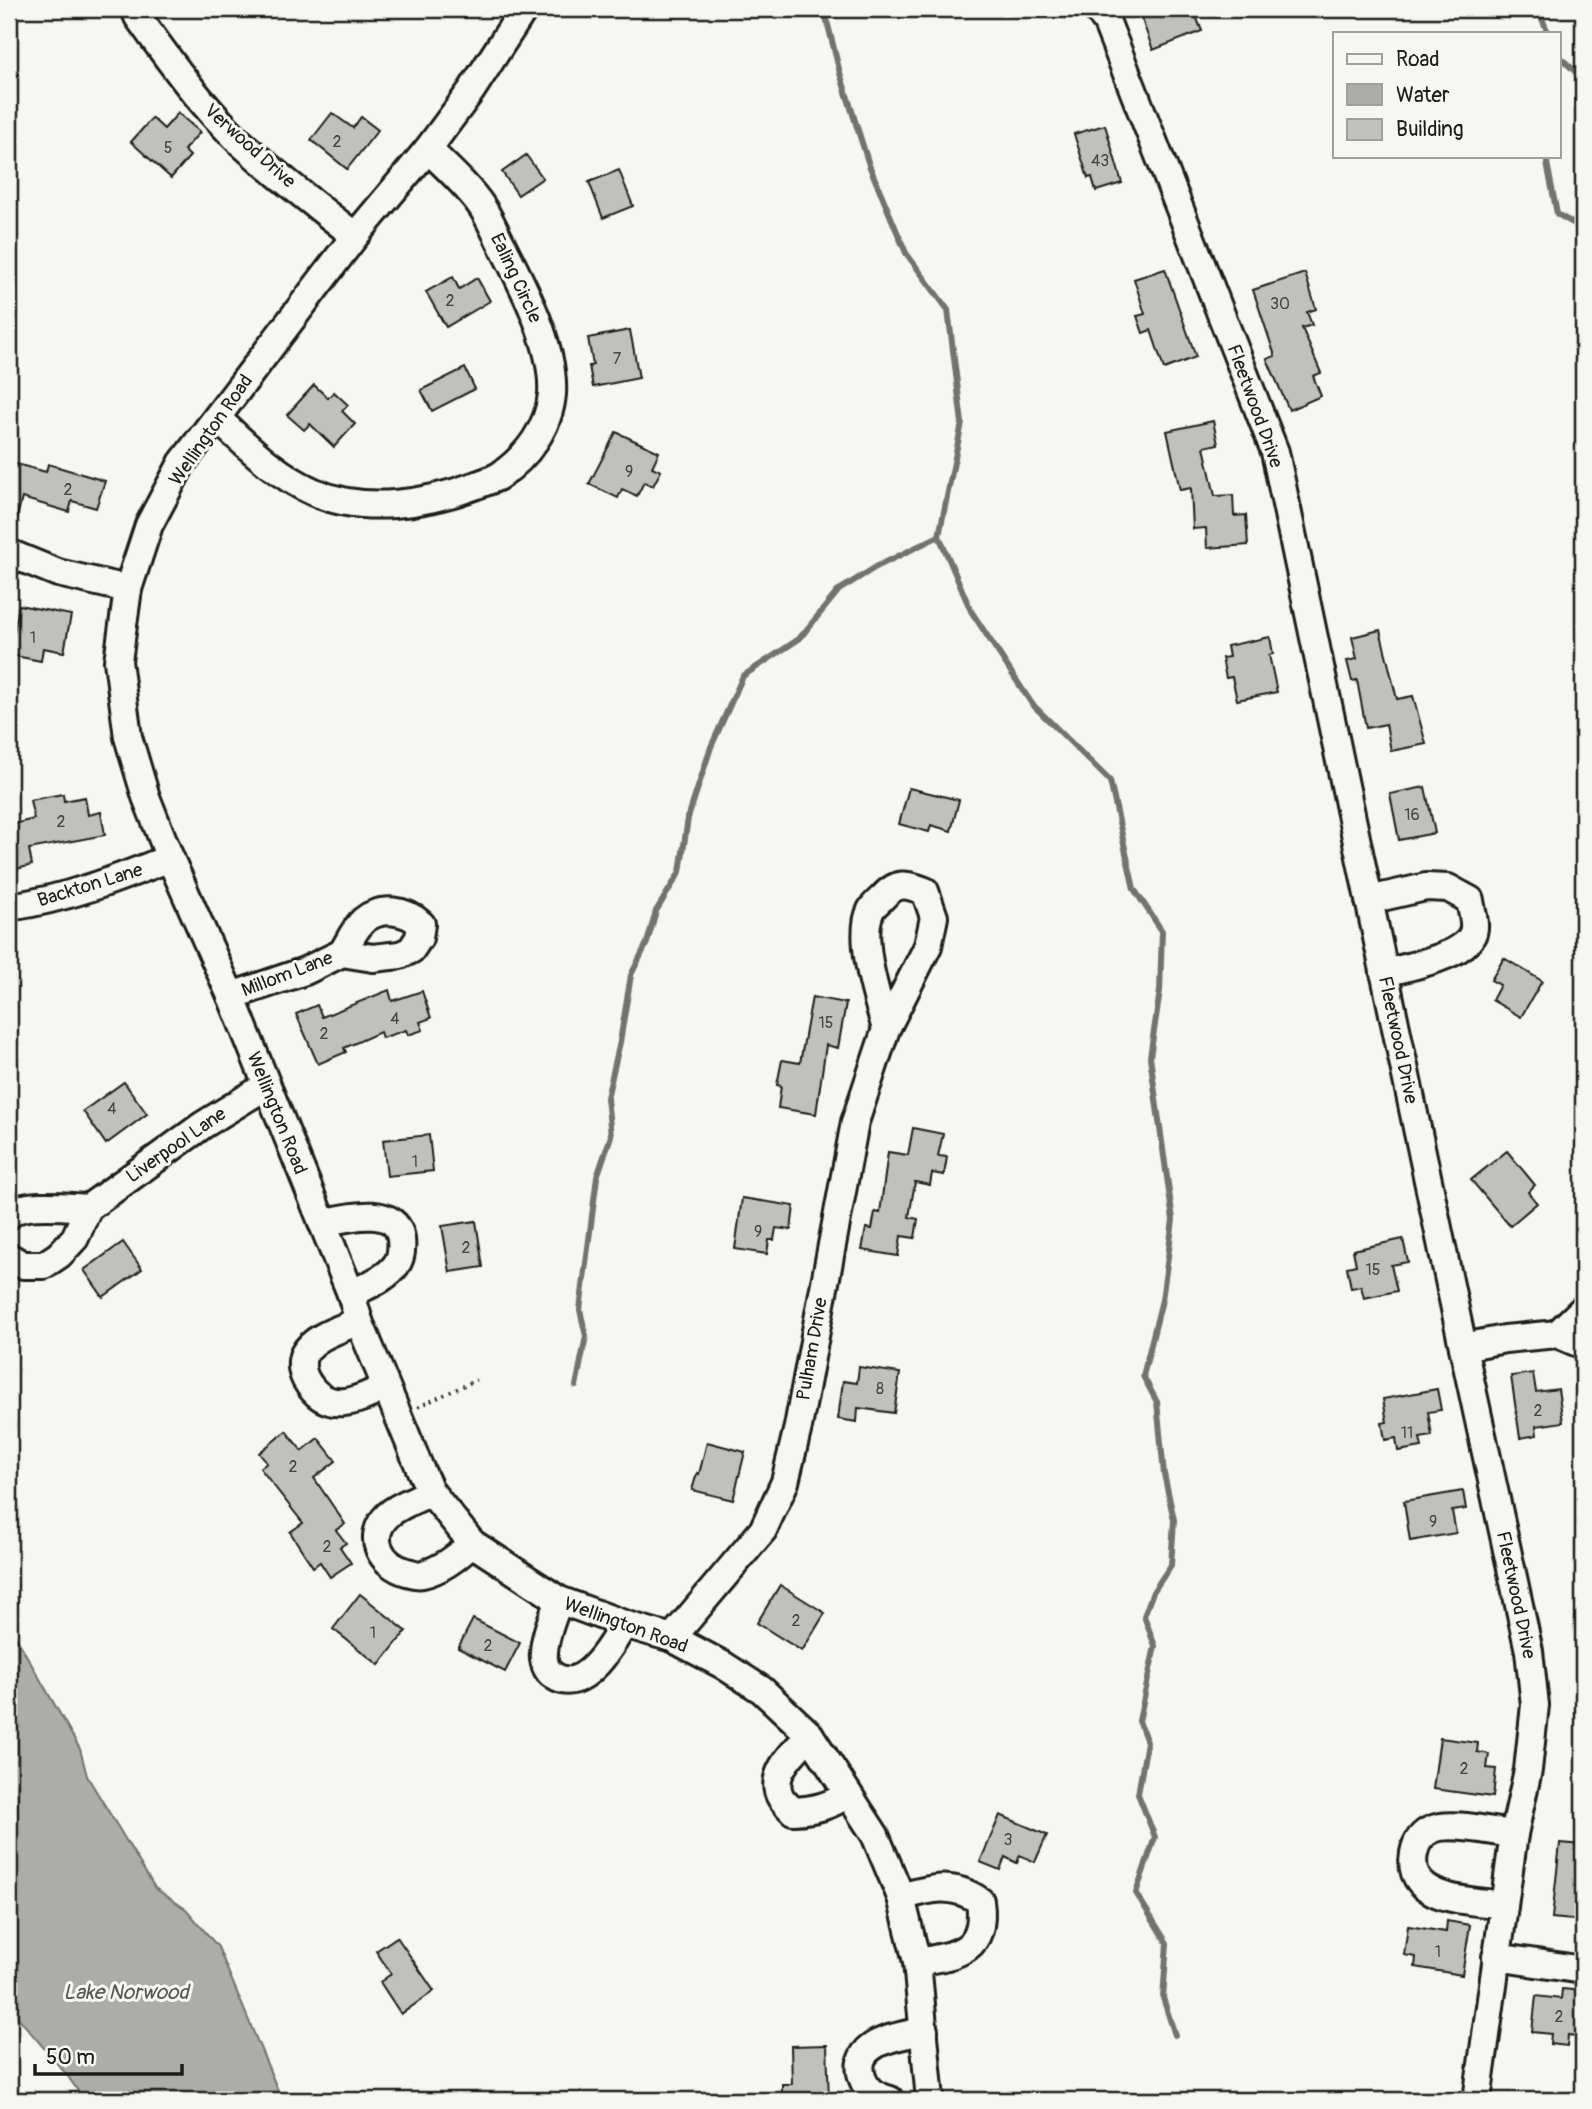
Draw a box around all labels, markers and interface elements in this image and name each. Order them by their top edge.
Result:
legend [1333,32,1560,158]
text: Road [1396,46,1440,73]
text: Water [1396,82,1450,109]
street label: Verwood Drive [199,99,301,194]
text: Building [1396,116,1463,143]
house number: 2 [333,132,342,152]
house number: 5 [164,138,172,158]
house number: 43 [1091,151,1109,171]
street label: Ealing Circle [485,229,547,327]
house number: 2 [446,291,455,311]
house number: 30 [1270,294,1290,314]
street label: Fleetwood Drive [1222,341,1289,472]
house number: 7 [613,349,622,369]
street label: Wellington Road [164,370,258,490]
house number: 9 [625,462,633,482]
house number: 2 [64,480,73,500]
house number: 1 [30,628,36,648]
house number: 16 [1404,805,1420,825]
house number: 2 [57,812,66,832]
street label: Backton Lane [34,857,146,912]
street label: Millom Lane [238,945,337,1002]
street label: Fleetwood Drive [1373,974,1423,1106]
house number: 4 [390,1009,400,1029]
house number: 15 [819,1013,833,1033]
house number: 2 [320,1024,329,1044]
street label: Wellington Road [242,1048,312,1178]
house number: 4 [107,1099,117,1119]
street label: Liverpool Lane [121,1101,231,1188]
house number: 1 [412,1152,418,1172]
house number: 9 [754,1222,762,1242]
house number: 2 [462,1238,471,1258]
house number: 15 [1366,1260,1380,1280]
street label: Pulham Drive [791,1295,833,1402]
house number: 8 [876,1379,884,1399]
house number: 2 [1534,1401,1543,1421]
house number: 11 [1401,1423,1413,1443]
house number: 2 [289,1457,298,1477]
house number: 9 [1429,1512,1437,1532]
street label: Fleetwood Drive [1491,1529,1541,1661]
house number: 2 [323,1537,332,1557]
street label: Wellington Road [561,1591,691,1659]
house number: 2 [792,1611,801,1631]
house number: 1 [370,1623,376,1643]
house number: 2 [484,1636,493,1656]
house number: 2 [1460,1759,1469,1779]
house number: 3 [1004,1830,1013,1850]
house number: 1 [1435,1942,1441,1962]
water label: Lake Norwood [63,1979,191,2006]
house number: 2 [1555,2007,1564,2027]
scale bar [35,2032,182,2076]
text: 50 m [46,2044,95,2071]

